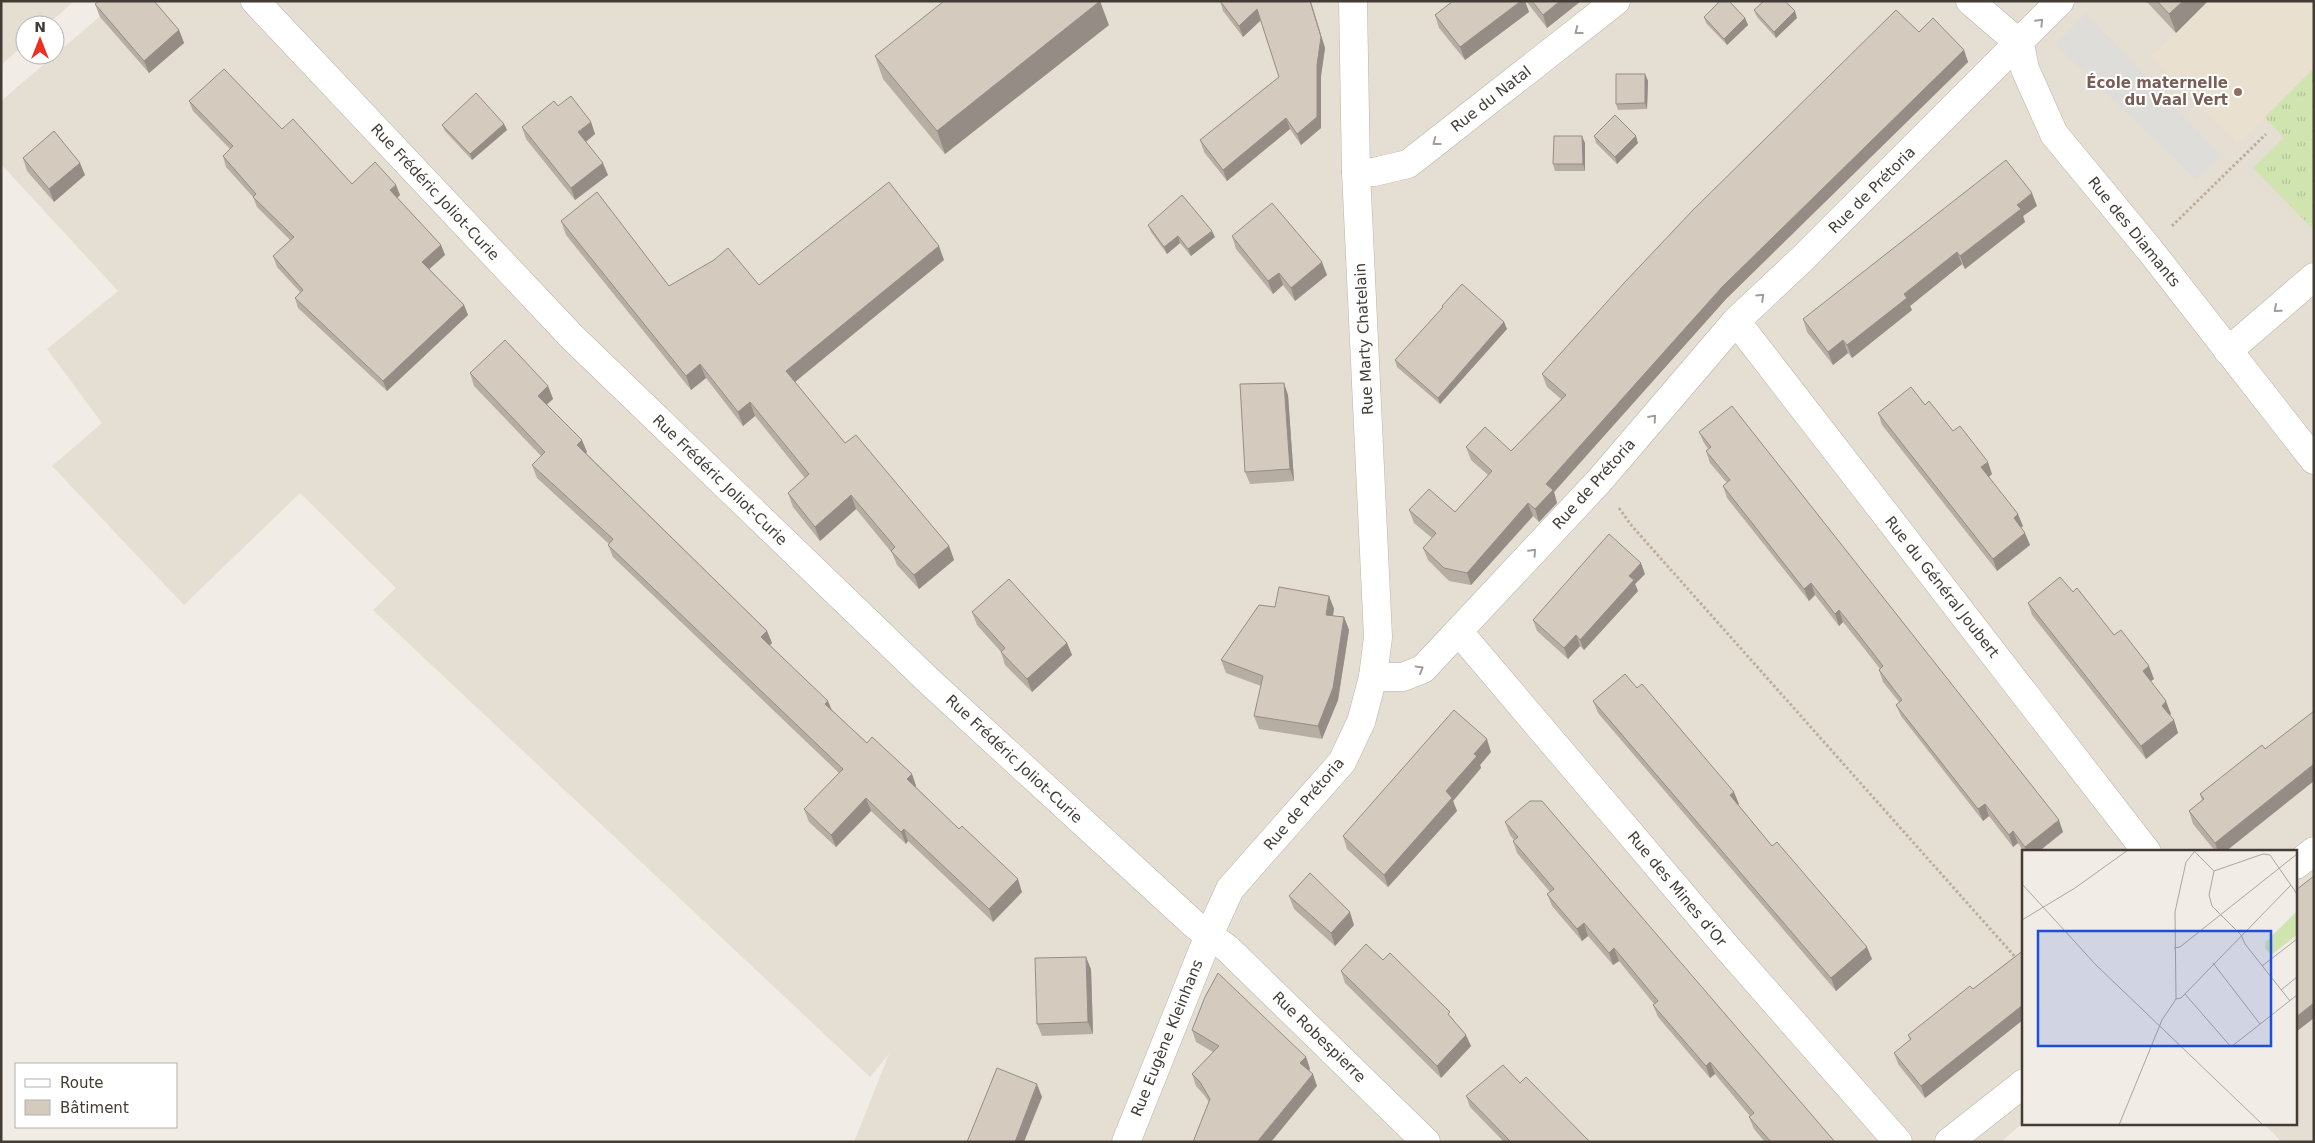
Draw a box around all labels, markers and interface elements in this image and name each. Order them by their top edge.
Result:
north arrow [15,15,65,65]
text: N [34,19,46,35]
one-way arrow [2034,19,2043,28]
one-way arrow [1575,26,1584,34]
street label: Rue du Natal [1447,62,1535,136]
place label: École maternelle du Vaal Vert [2086,73,2228,109]
marker: École maternelle du Vaal Vert [2232,86,2244,98]
street label: Rue Frédéric Joliot-Curie [367,120,503,264]
one-way arrow [1433,137,1442,145]
street label: Rue de Prétoria [1825,143,1919,237]
street label: Rue des Diamants [2084,173,2184,291]
street label: Rue Marty Chatelain [1351,262,1377,416]
one-way arrow [1756,294,1765,303]
one-way arrow [2273,303,2282,312]
street label: Rue Frédéric Joliot-Curie [649,411,791,549]
one-way arrow [1647,415,1655,424]
street label: Rue de Prétoria [1549,435,1639,533]
street label: Rue du Général Joubert [1881,513,2003,662]
one-way arrow [1527,549,1536,558]
one-way arrow [1415,665,1424,675]
street label: Rue Frédéric Joliot-Curie [942,691,1086,827]
street label: Rue de Prétoria [1260,754,1348,854]
street label: Rue des Mines d'Or [1624,828,1731,951]
inset map [2022,850,2298,1126]
street label: Rue Eugène Kleinhans [1127,957,1207,1119]
street label: Rue Robespierre [1269,988,1369,1086]
legend [15,1063,178,1128]
text: Route [60,1074,104,1092]
text: Bâtiment [60,1099,129,1117]

